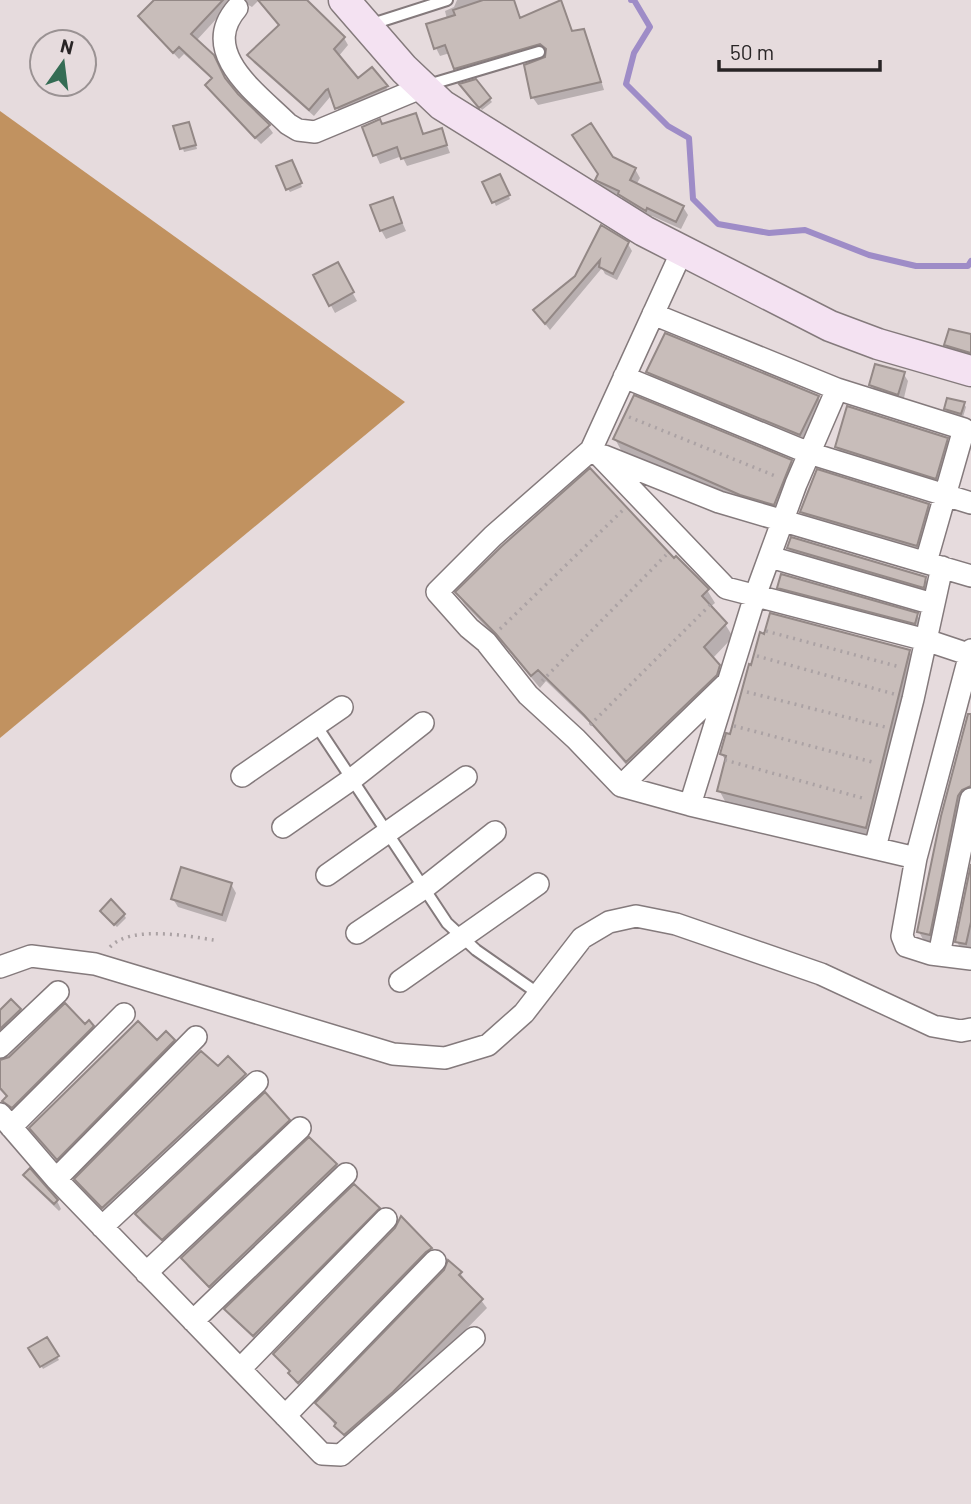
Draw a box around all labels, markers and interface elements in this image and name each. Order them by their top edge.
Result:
north arrow [28,28,98,98]
scale bar [719,28,880,72]
text: N [58,33,76,59]
text: 50 m [730,39,774,64]

